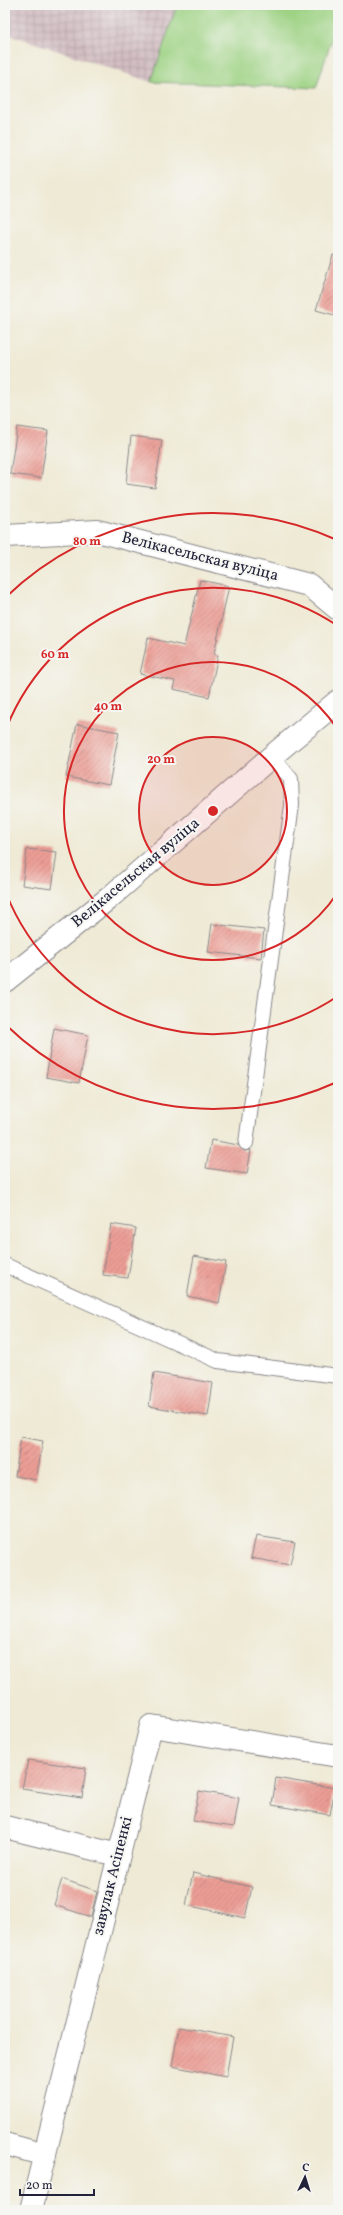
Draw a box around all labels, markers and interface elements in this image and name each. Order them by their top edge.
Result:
street label: Велікасельская вуліца [119,527,281,587]
text: 80 m [73,534,101,550]
text: 60 m [41,647,69,663]
text: 40 m [94,699,123,715]
text: 20 m [147,752,175,768]
centre of rings [206,804,220,818]
street label: Велікасельская вуліца [67,813,205,933]
street label: завулак Асіпенкі [88,1814,138,1938]
north arrow [285,2157,325,2197]
text: С [302,2161,310,2176]
scale bar [20,2171,94,2197]
text: 20 m [26,2178,53,2194]

